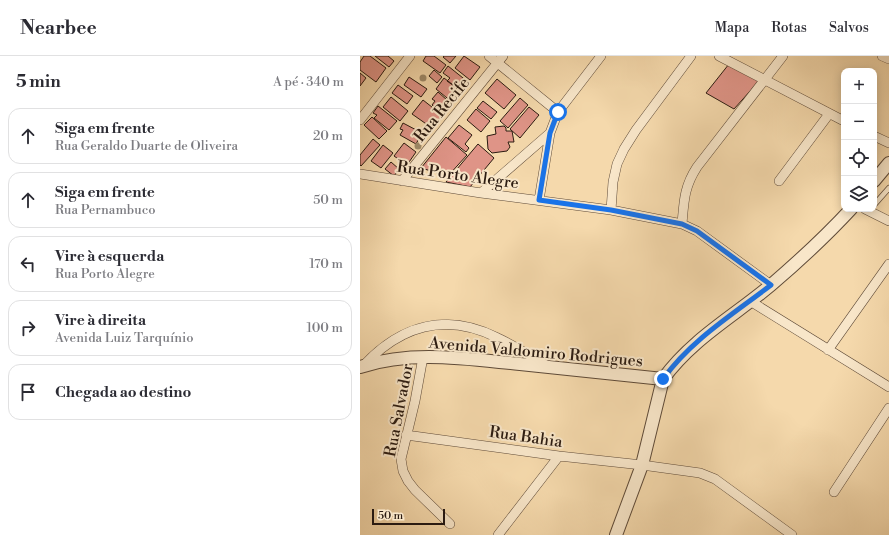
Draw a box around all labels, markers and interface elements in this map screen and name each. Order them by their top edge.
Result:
text: Nearbee [20,16,97,40]
text: Mapa [715,19,749,37]
text: Rotas [771,19,807,37]
text: Salvos [829,19,869,37]
map controls [841,68,877,212]
button: + [841,68,877,104]
text: 5 min [16,71,61,93]
street label: Rua Recife [410,73,474,146]
text: A pé · 340 m [273,74,344,90]
route start [549,103,567,121]
button: − [841,104,877,140]
text: Siga em frente [55,119,155,138]
icon: ahead [17,125,39,147]
text: 20 m [313,128,343,144]
text: Rua Geraldo Duarte de Oliveira [55,138,238,154]
button: locate [841,140,877,176]
street label: Rua Porto Alegre [396,157,520,193]
button: layers [841,176,877,212]
text: Siga em frente [55,183,155,202]
icon: ahead [17,189,39,211]
text: 50 m [313,192,343,208]
text: Rua Pernambuco [55,202,156,218]
text: Vire à esquerda [55,247,164,266]
icon: left [17,253,39,275]
text: 170 m [309,256,343,272]
text: Rua Porto Alegre [55,266,155,282]
text: Vire à direita [55,311,146,330]
icon: right [17,317,39,339]
text: 100 m [307,320,343,336]
text: Avenida Luiz Tarquínio [55,330,194,346]
street label: Avenida Valdomiro Rodrigues [427,333,644,371]
street label: Rua Salvador [380,362,418,459]
route end [654,370,672,388]
icon: arrive [17,381,39,403]
text: Chegada ao destino [55,383,191,402]
street label: Rua Bahia [488,422,565,452]
scale bar [372,507,445,526]
text: 50 m [378,509,403,523]

